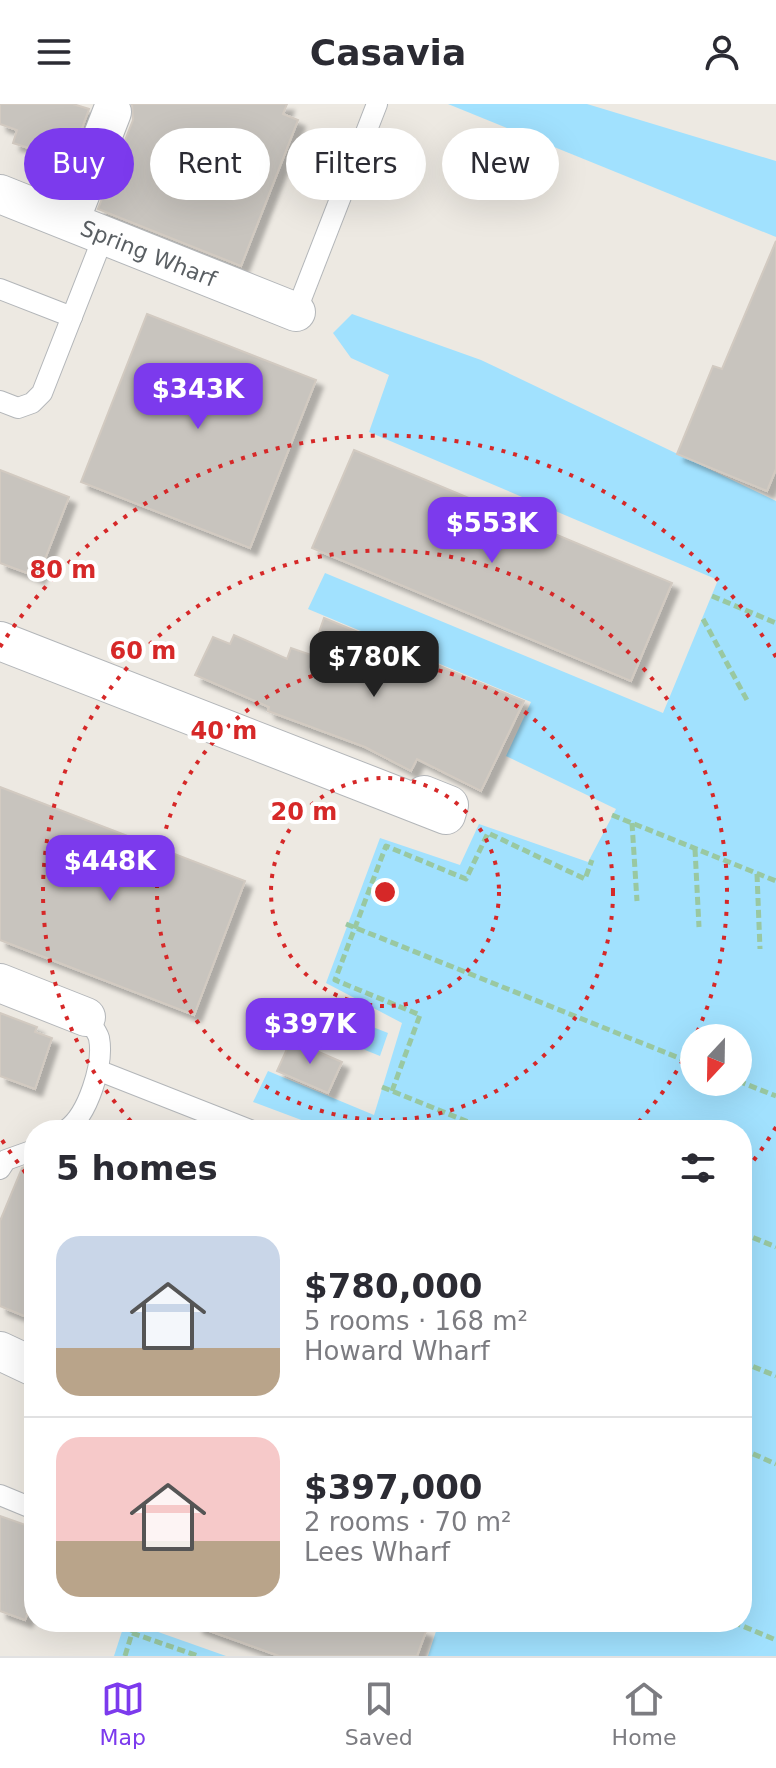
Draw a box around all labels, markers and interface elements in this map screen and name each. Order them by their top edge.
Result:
icon: menu [32,30,76,74]
icon: person [700,30,744,74]
text: Casavia [310,32,466,73]
chip: Buy [24,128,134,200]
chip: Rent [150,128,270,200]
chip: Filters [286,128,426,200]
chip: New [442,128,559,200]
street label: Spring Wharf [77,215,221,292]
pin: $343K [142,363,254,431]
text: $343K [152,374,244,404]
pin: $553K [436,497,548,565]
text: $553K [446,508,538,538]
text: 80 m [30,556,96,584]
pin: $780K [318,631,430,699]
text: 60 m [110,637,176,665]
text: $780K [328,642,420,672]
text: 40 m [191,717,257,745]
text: 20 m [271,798,337,826]
pin: $448K [54,835,166,903]
text: $448K [64,846,156,876]
centre of rings [371,878,399,906]
pin: $397K [254,998,366,1066]
text: $397K [264,1009,356,1039]
north arrow [680,1024,752,1096]
map controls [680,1024,752,1096]
icon: filters [676,1146,720,1190]
text: 5 homes [56,1148,218,1188]
text: $780,000 [304,1266,483,1306]
icon: home [120,1268,216,1364]
text: 5 rooms · 168 m² [304,1306,528,1336]
text: Howard Wharf [304,1336,490,1366]
text: $397,000 [304,1467,483,1507]
icon: home [120,1469,216,1565]
text: 2 rooms · 70 m² [304,1507,512,1537]
text: Lees Wharf [304,1537,450,1567]
tab: Map [99,1677,146,1750]
tab: Saved [345,1677,413,1750]
tab: Home [612,1677,677,1750]

